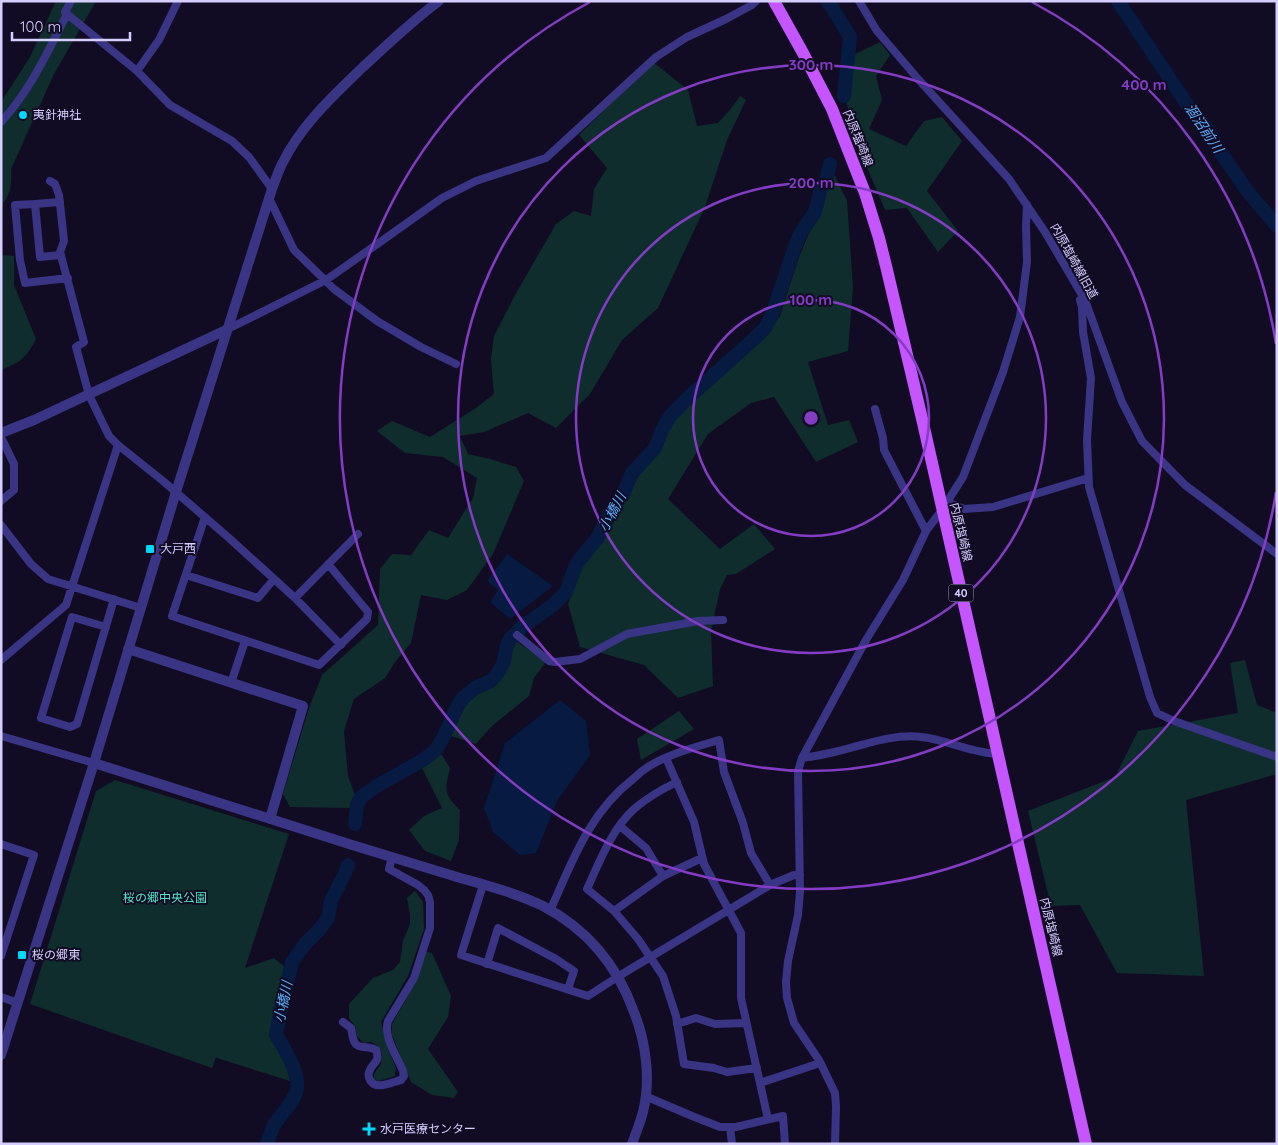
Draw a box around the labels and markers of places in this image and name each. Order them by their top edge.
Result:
place label: 夷針神社 [33,107,81,122]
marker: 夷針神社 [17,109,29,121]
centre of rings [802,409,820,427]
place label: 大戸西 [160,541,196,556]
marker: 大戸西 [144,543,156,555]
place label: 桜の郷東 [32,947,80,962]
marker: 桜の郷東 [16,949,28,961]
place label: 水戸医療センター [380,1121,476,1136]
marker: 水戸医療センター [362,1122,376,1136]

